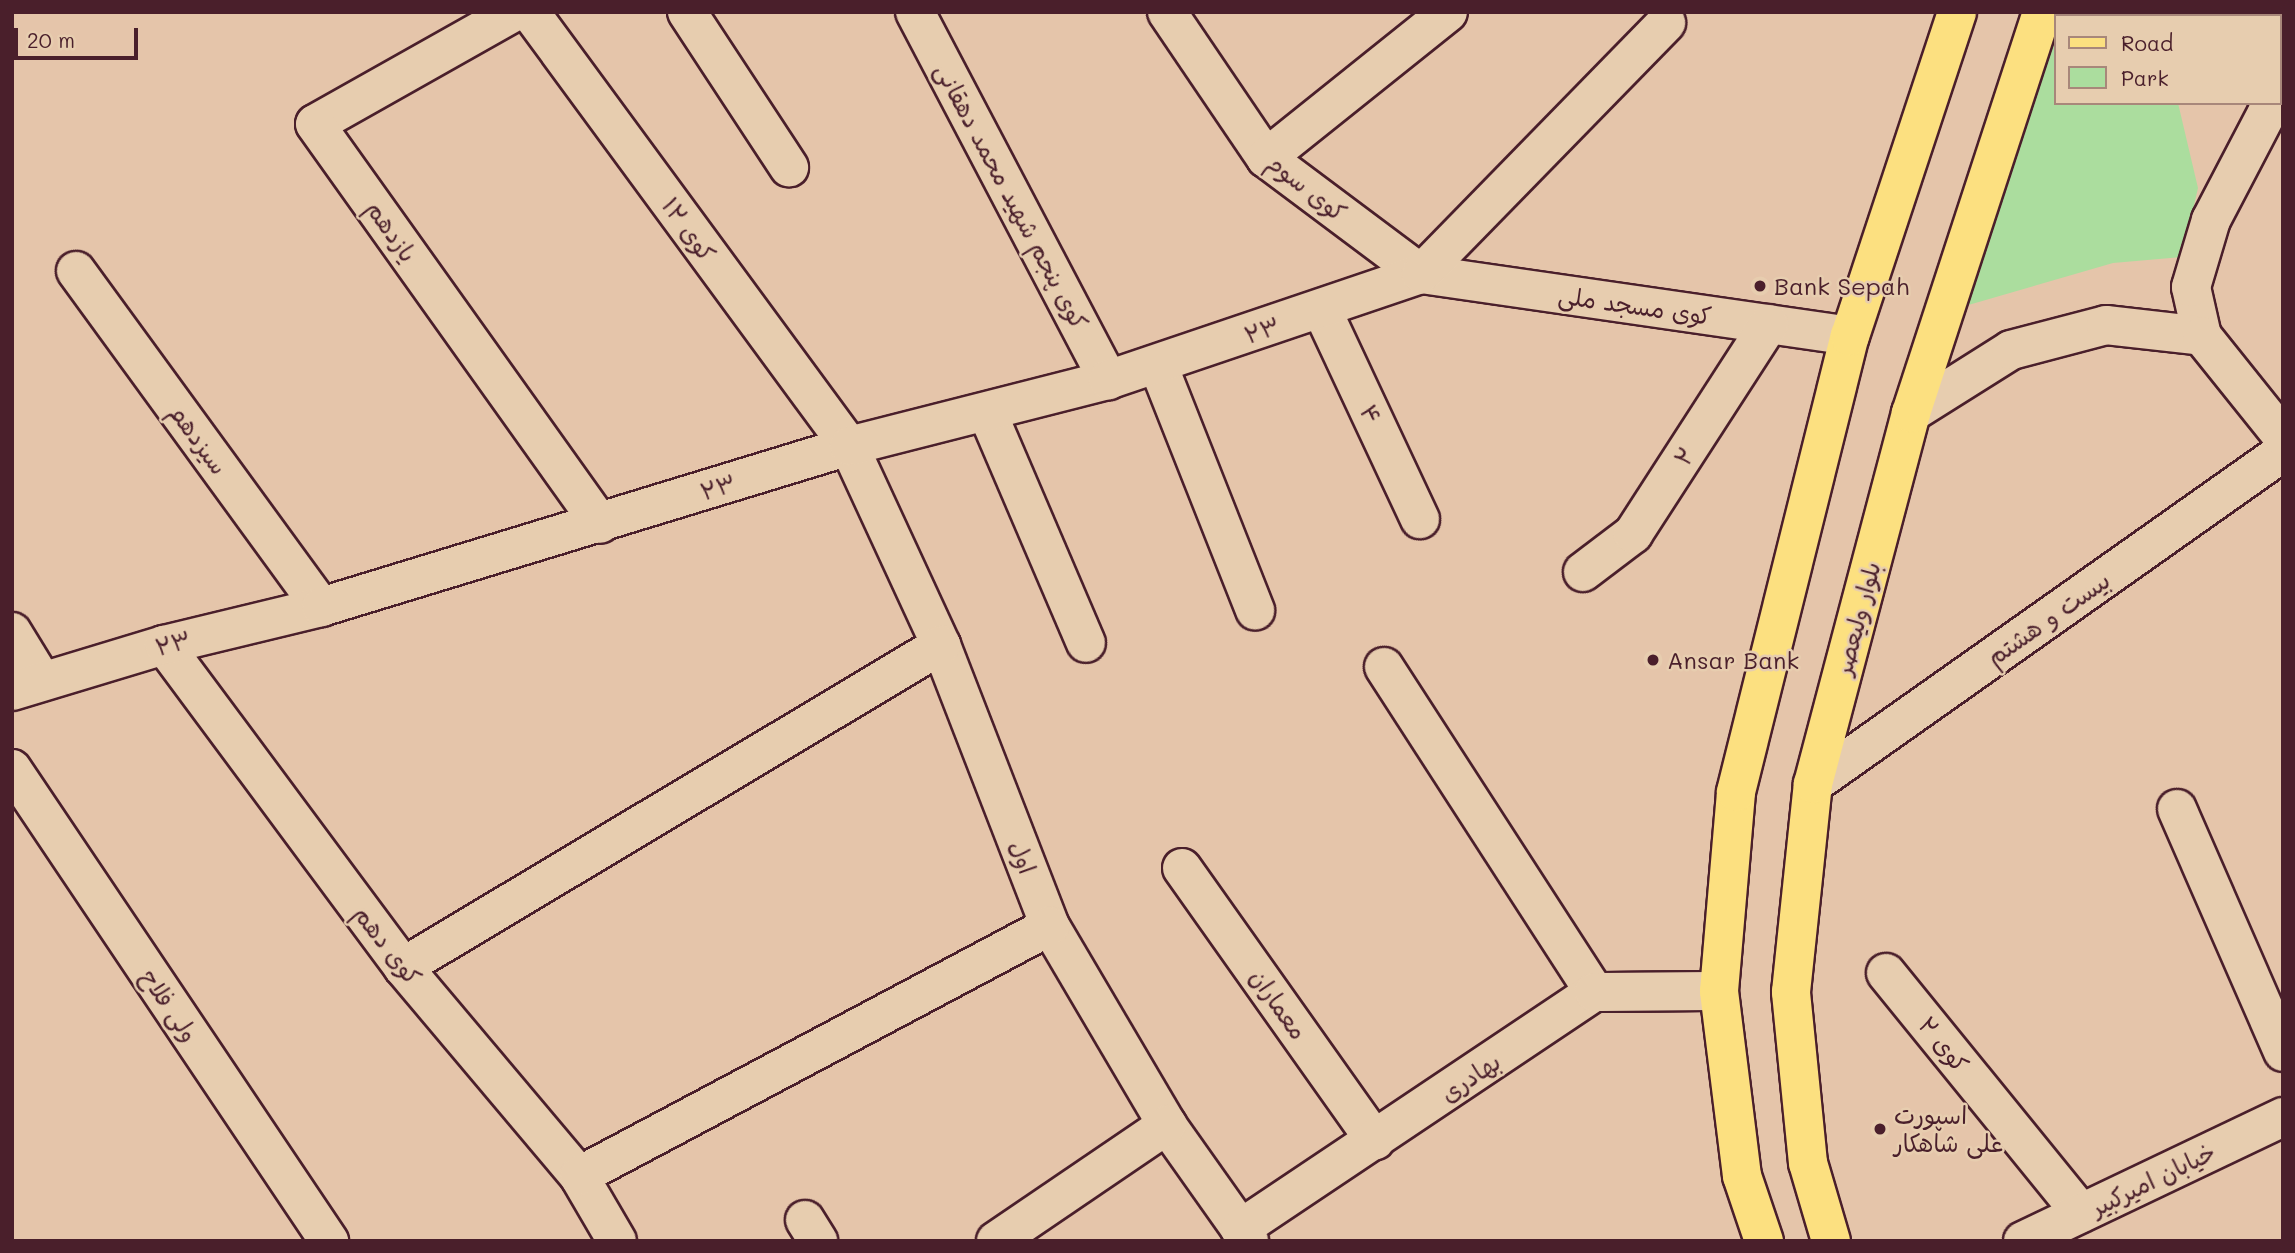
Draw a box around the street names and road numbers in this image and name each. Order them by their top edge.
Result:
street label: کوی پنجم شهید محمد دهقانی [930,58,1094,334]
street label: کوی سوم [1262,147,1352,227]
street label: کوی ۱۲ [656,191,722,267]
street label: یازدهم [361,195,423,267]
street label: کوی مسجد ملی [1556,280,1714,330]
street label: ۲۳ [1240,311,1284,349]
street label: سیزدهم [164,398,234,480]
street label: ۴ [1354,400,1388,428]
street label: ۲ [1668,441,1700,471]
street label: ۲۳ [697,468,739,506]
street label: بلوار ولیعصر [1828,558,1886,678]
street label: بیست و هشتم [1981,565,2115,671]
street label: ۲۳ [152,624,194,662]
street label: اول [1004,836,1042,878]
street label: کوی دهم [348,900,428,990]
street label: ولی فلاح [135,963,205,1047]
street label: معماران [1244,963,1314,1045]
street label: کوی ۲ [1913,1010,1975,1078]
street label: بهادری [1434,1047,1506,1107]
street label: خیابان امیرکبیر [2086,1137,2220,1221]

